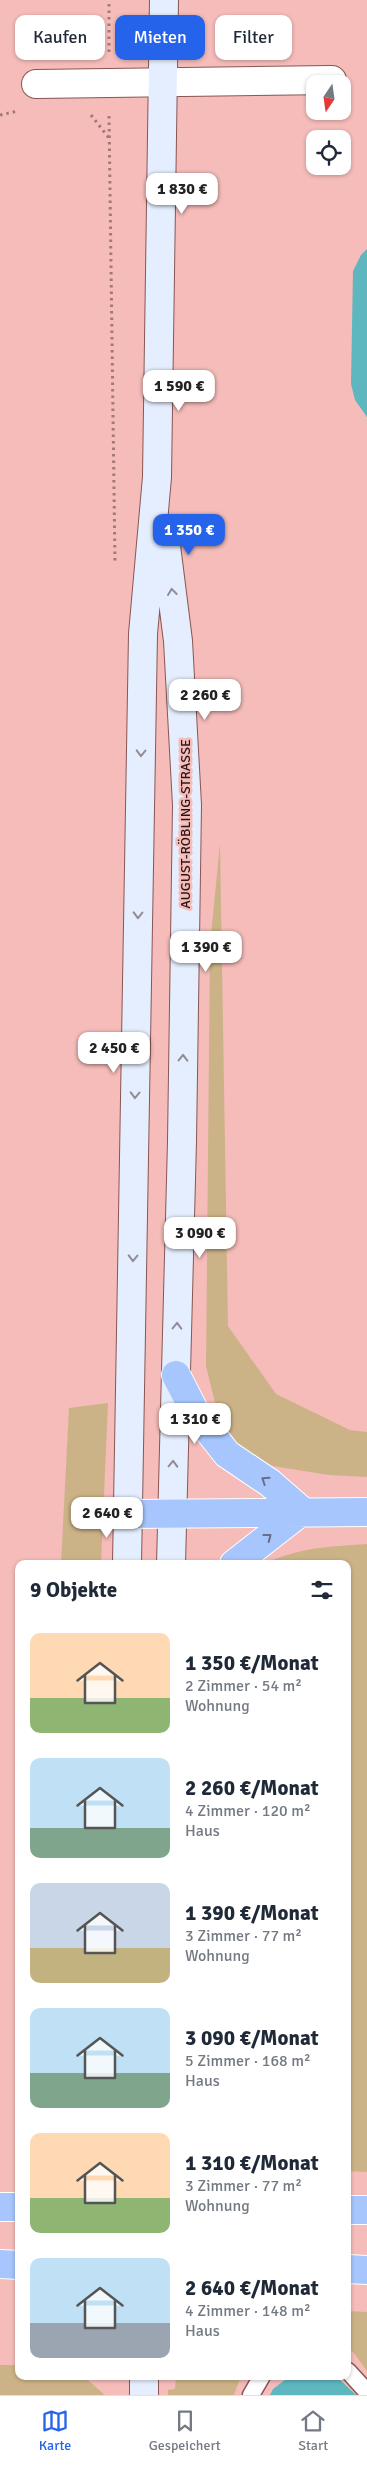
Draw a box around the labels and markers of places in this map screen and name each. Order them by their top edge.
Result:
pin: 1 830 € [136,172,228,215]
pin: 1 590 € [133,370,225,412]
pin: 1 350 € [143,514,235,556]
pin: 2 260 € [159,678,251,721]
pin: 1 390 € [160,930,252,973]
pin: 2 450 € [68,1032,160,1074]
pin: 3 090 € [154,1216,246,1259]
pin: 1 310 € [149,1402,241,1445]
pin: 2 640 € [61,1496,153,1539]

